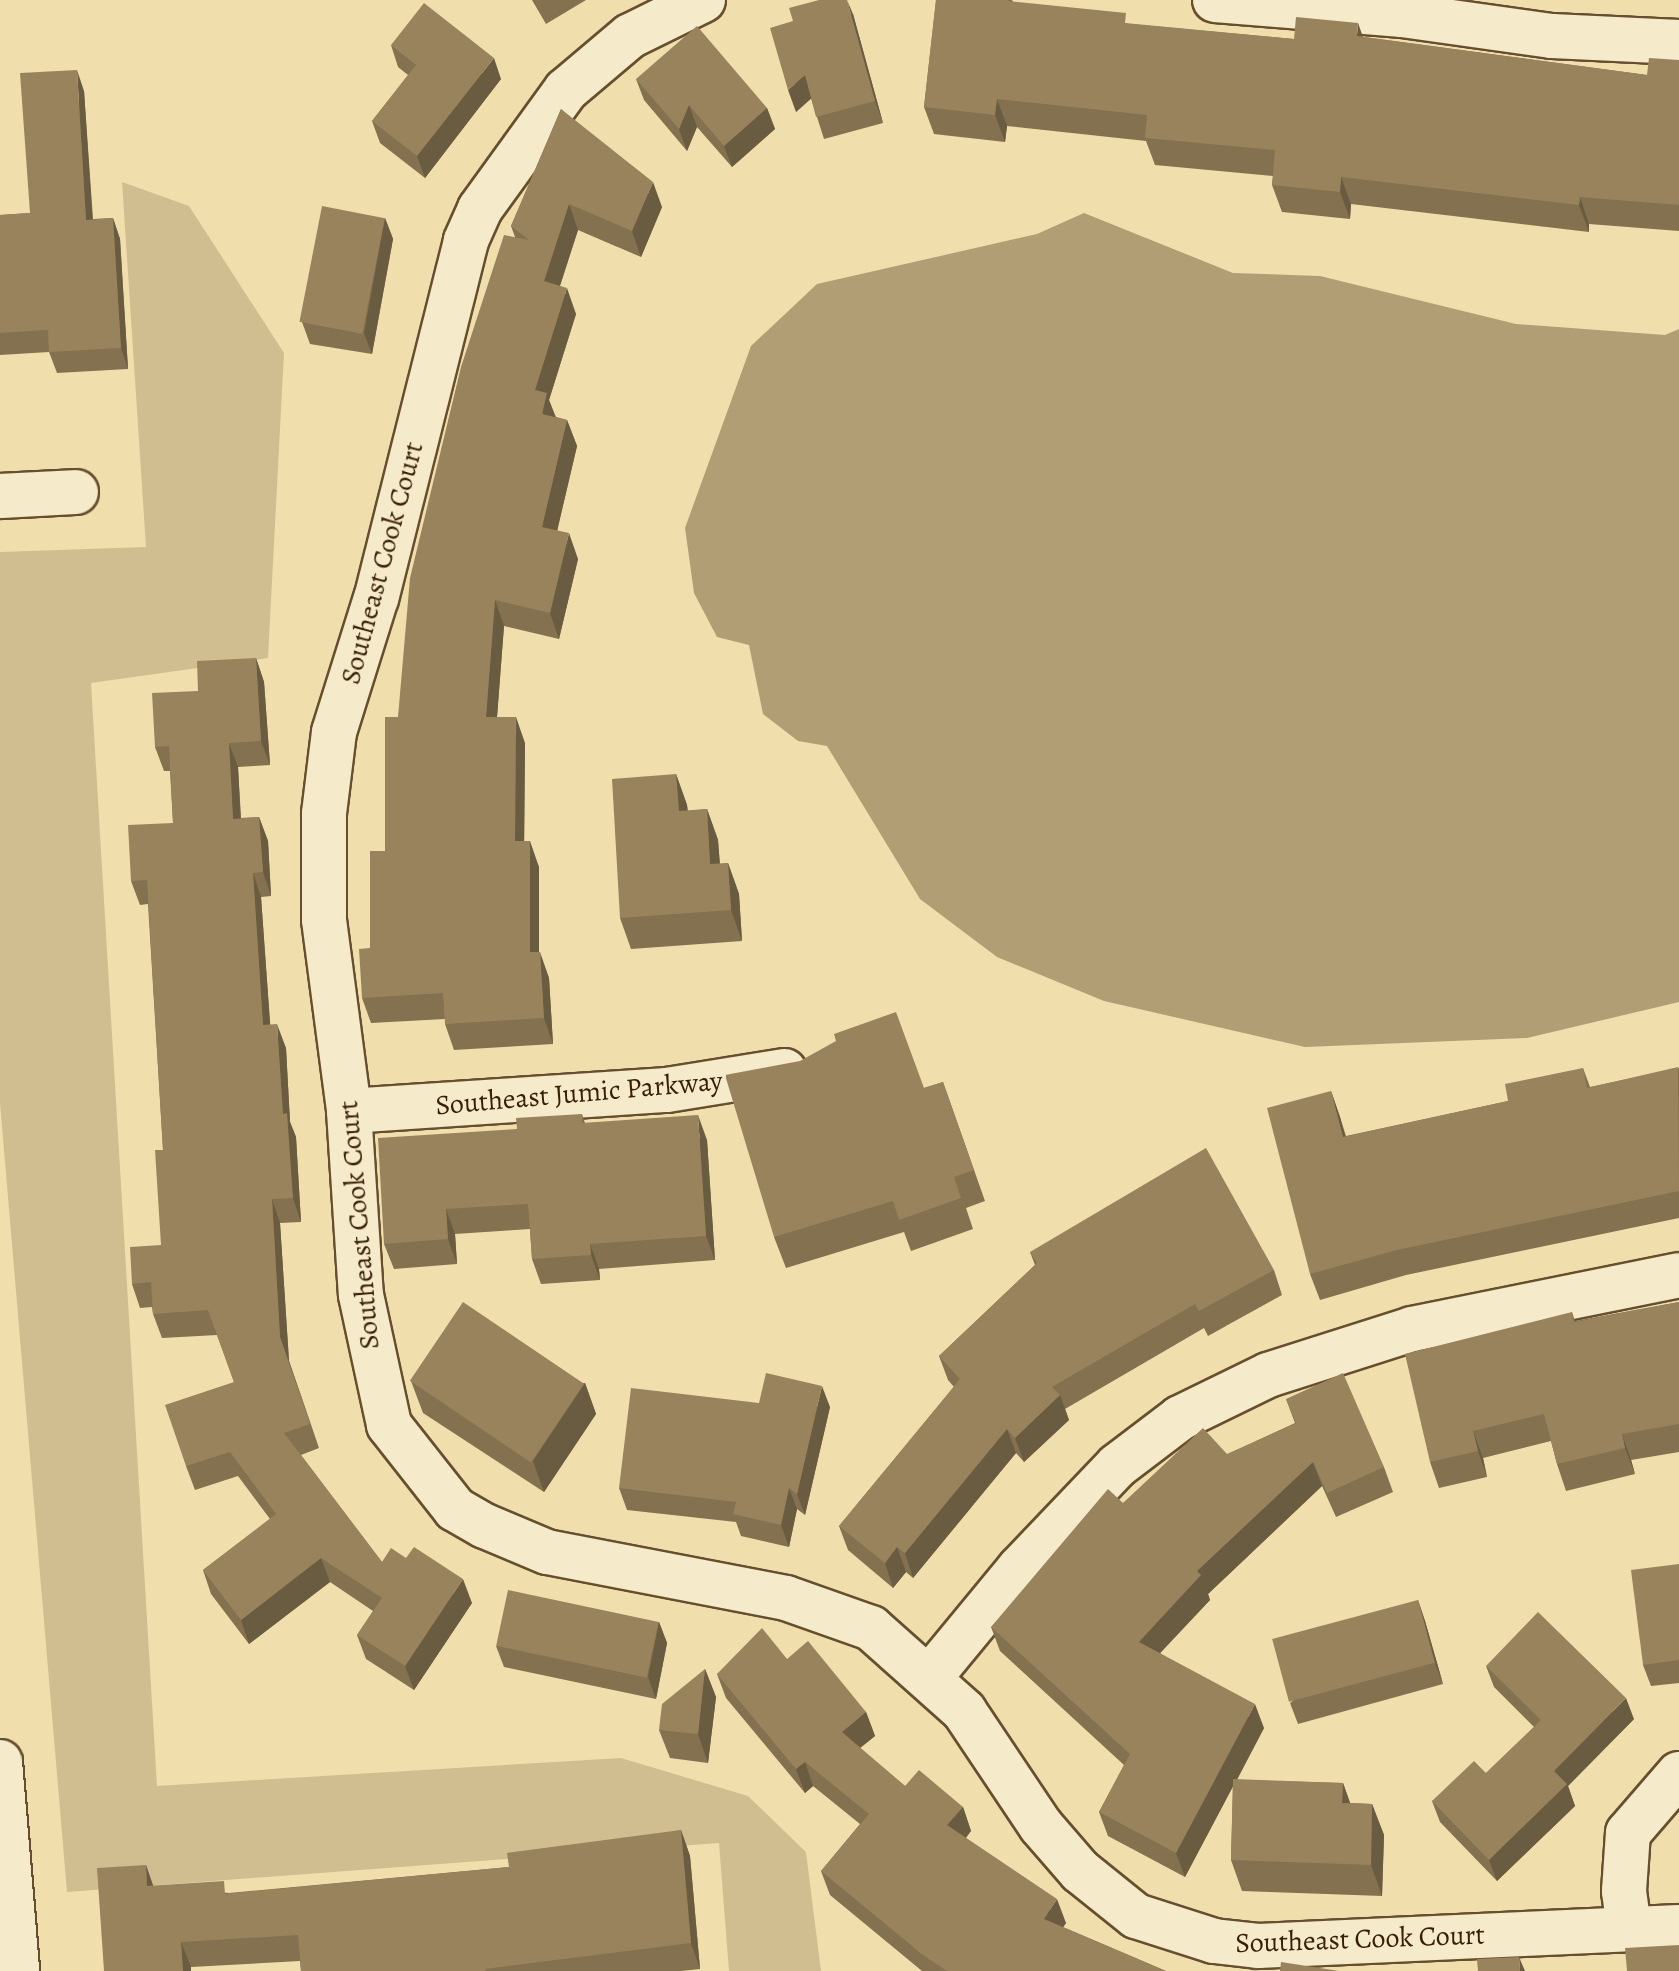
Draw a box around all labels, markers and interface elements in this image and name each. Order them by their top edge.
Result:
street label: Southeast Cook Court [333,438,431,688]
street label: Southeast Jumic Parkway [434,1064,724,1122]
street label: Southeast Cook Court [331,1099,387,1351]
street label: Southeast Cook Court [1235,1918,1485,1960]

